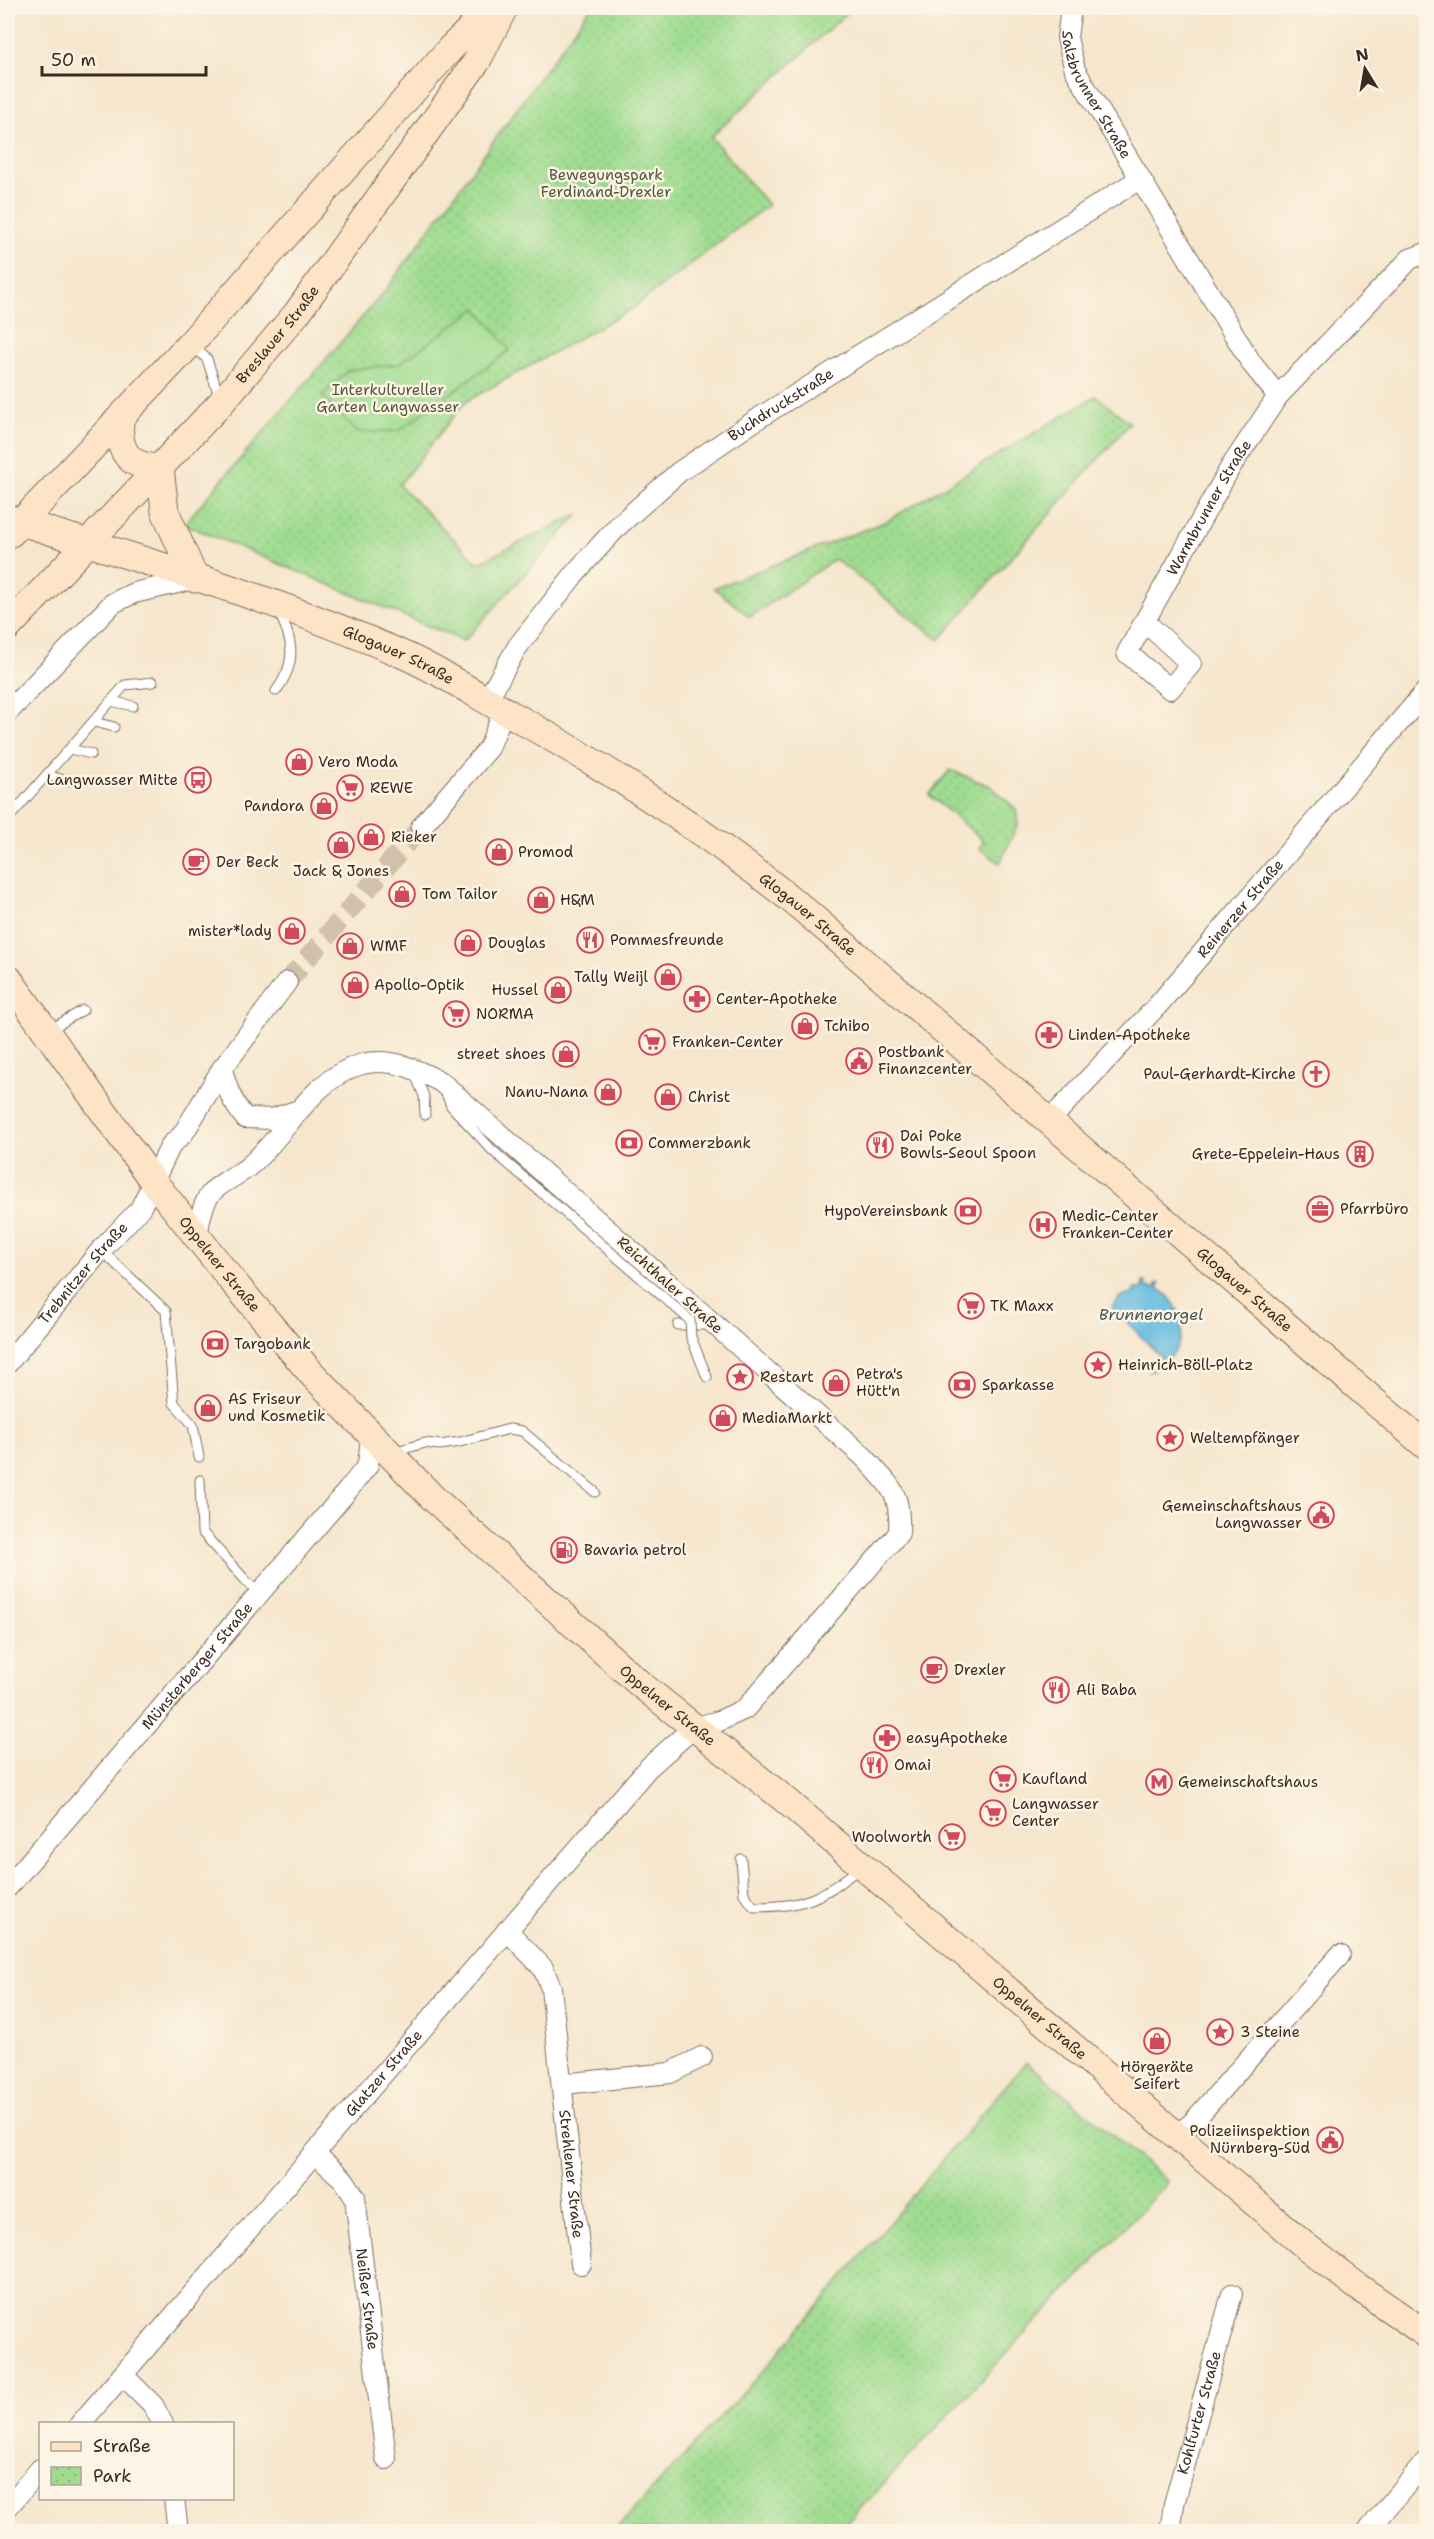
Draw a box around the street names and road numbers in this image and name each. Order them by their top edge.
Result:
street label: Salzbrunner Straße [1057,30,1136,162]
street label: Breslauer Straße [231,281,324,388]
street label: Buchdruckstraße [724,364,837,446]
street label: Warmbrunner Straße [1162,436,1256,579]
street label: Glogauer Straße [340,621,458,689]
street label: Reinerzer Straße [1193,855,1288,962]
street label: Glogauer Straße [755,868,860,960]
street label: Oppelner Straße [174,1212,265,1316]
street label: Trebnitzer Straße [34,1218,132,1329]
street label: Reichthaler Straße [613,1232,727,1338]
street label: Glogauer Straße [1192,1243,1297,1337]
street label: Münsterberger Straße [137,1598,257,1734]
street label: Oppelner Straße [615,1660,720,1751]
street label: Oppelner Straße [988,1972,1091,2064]
street label: Glatzer Straße [341,2026,427,2121]
street label: Strehlener Straße [554,2109,588,2239]
street label: Neißer Straße [351,2247,383,2351]
street label: Kohlfurter Straße [1173,2349,1226,2477]

